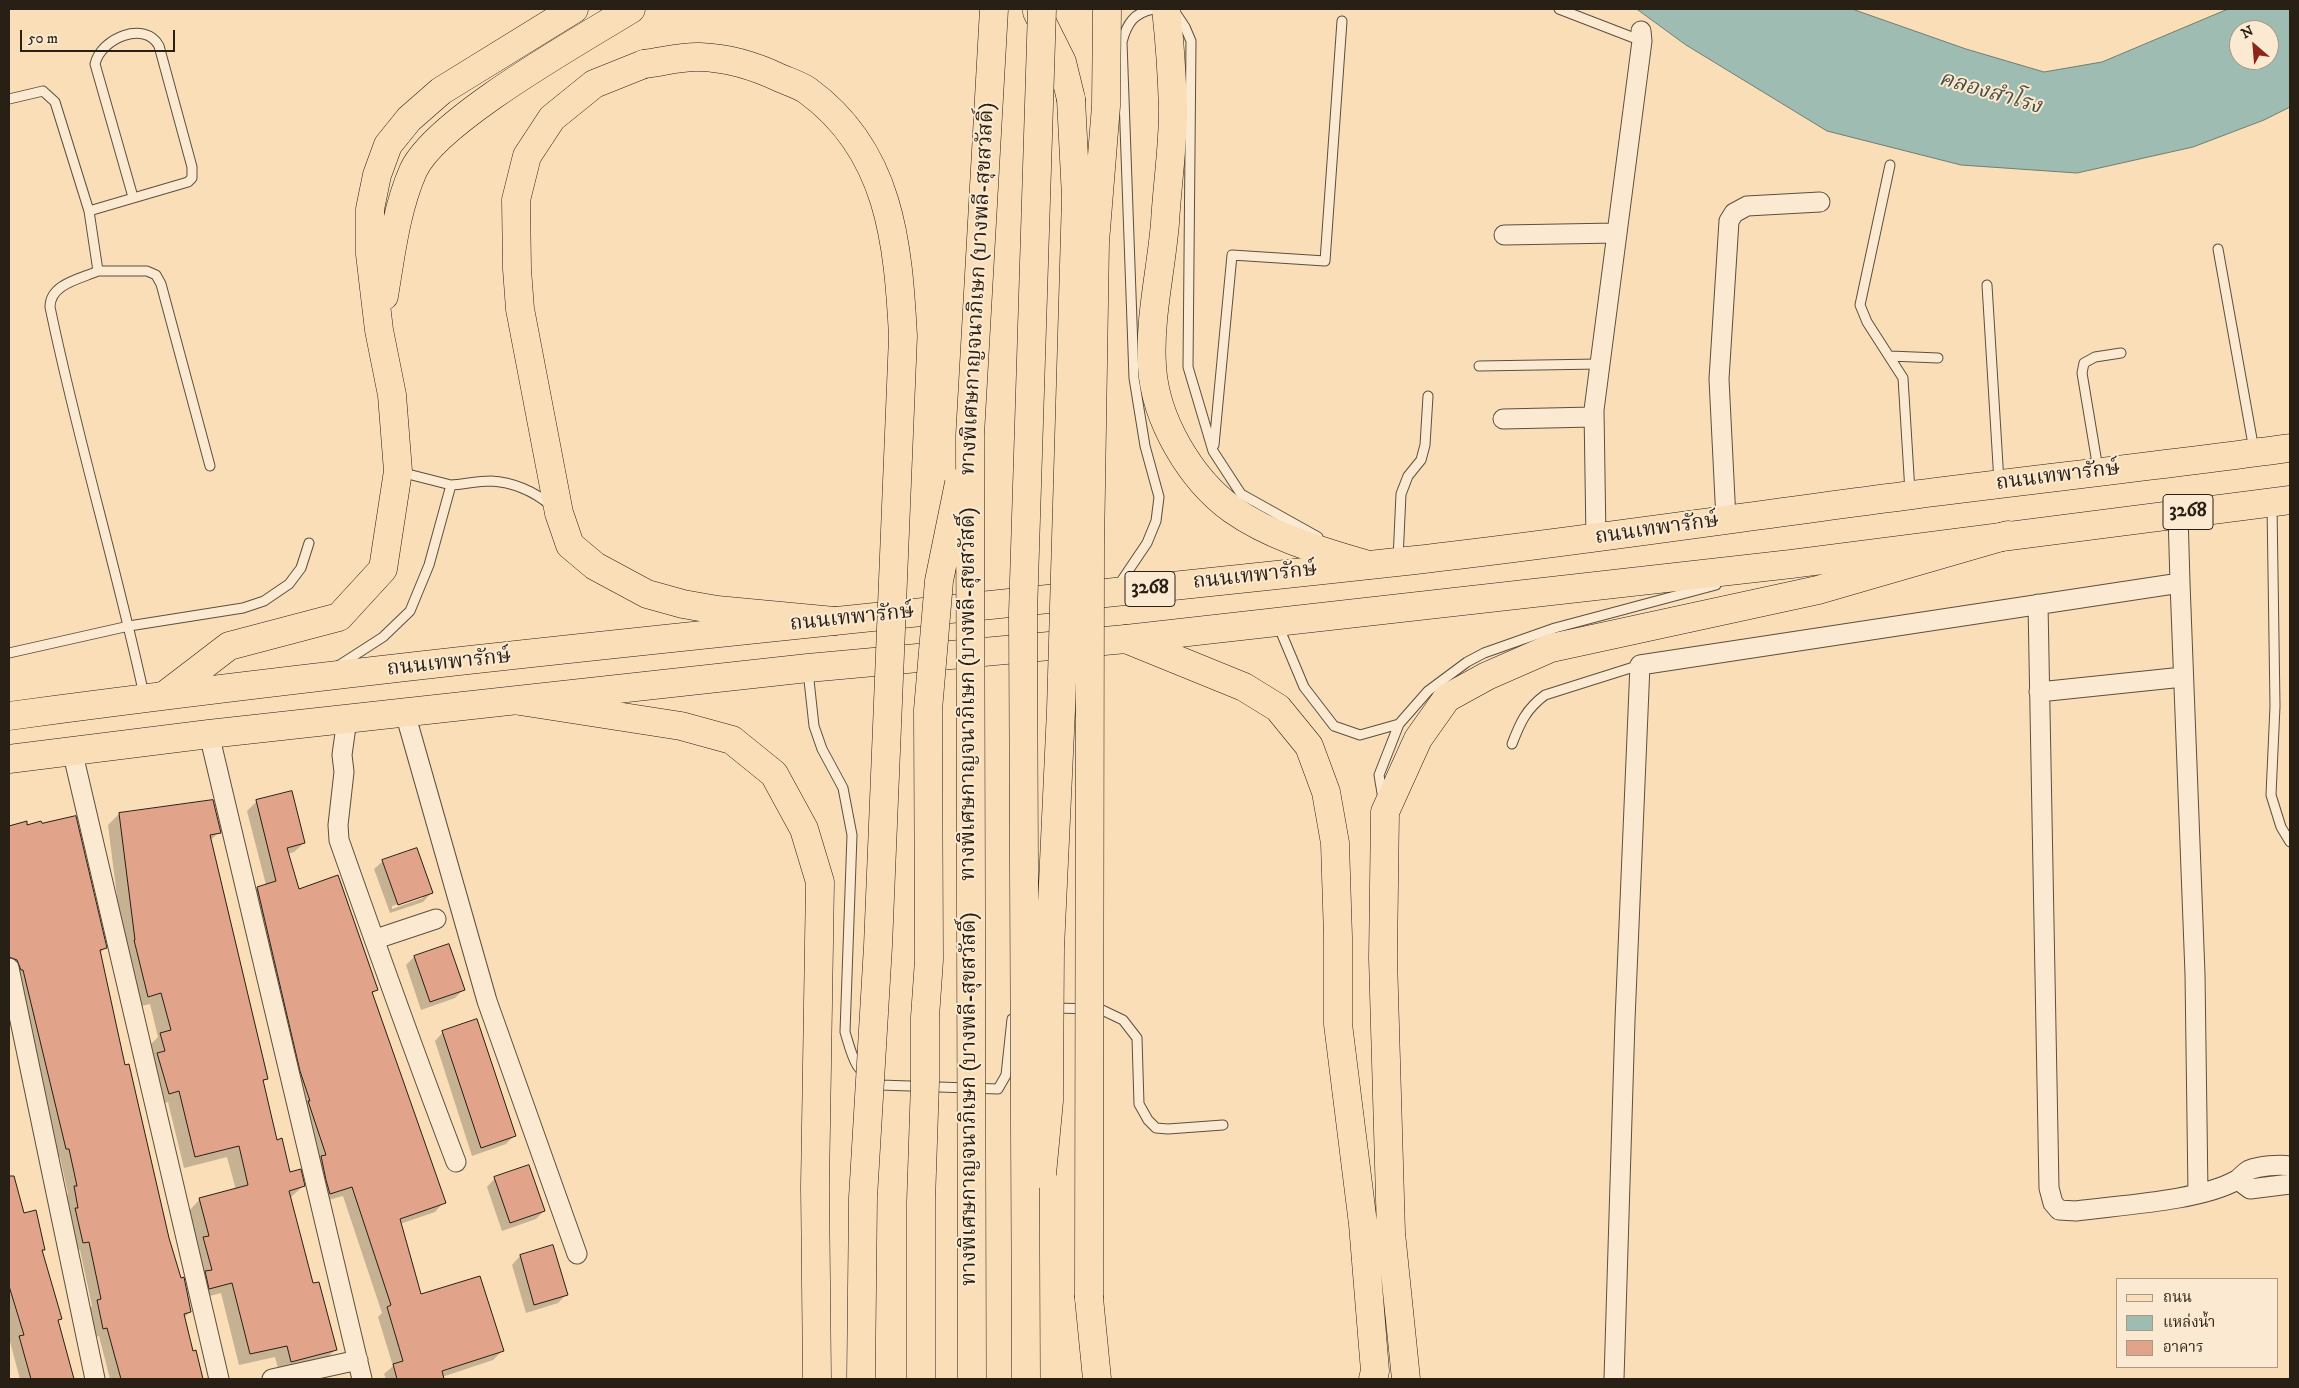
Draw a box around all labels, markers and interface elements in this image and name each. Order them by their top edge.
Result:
scale bar [22,20,178,52]
north arrow [2229,20,2279,70]
text: N [2238,22,2257,43]
text: 50 m [28,29,58,48]
water label: คลองสำโรง [1936,67,2044,121]
street label: ทางพิเศษกาญจนาภิเษก (บางพลี-สุขสวัสดิ์) [957,102,1001,476]
street label: ถนนเทพารักษ์ [1995,457,2121,497]
road number: 3268 [2163,494,2213,530]
street label: ทางพิเศษกาญจนาภิเษก (บางพลี-สุขสวัสดิ์) [957,507,983,881]
street label: ถนนเทพารักษ์ [1594,509,1720,551]
street label: ถนนเทพารักษ์ [1192,558,1318,596]
road number: 3268 [1125,572,1175,606]
street label: ถนนเทพารักษ์ [789,600,915,638]
street label: ถนนเทพารักษ์ [386,645,512,683]
street label: ทางพิเศษกาญจนาภิเษก (บางพลี-สุขสวัสดิ์) [958,912,984,1286]
legend [2116,1278,2279,1368]
text: ถนน [2163,1288,2192,1307]
text: แหล่งน้ำ [2163,1313,2215,1332]
text: อาคาร [2163,1338,2203,1357]

